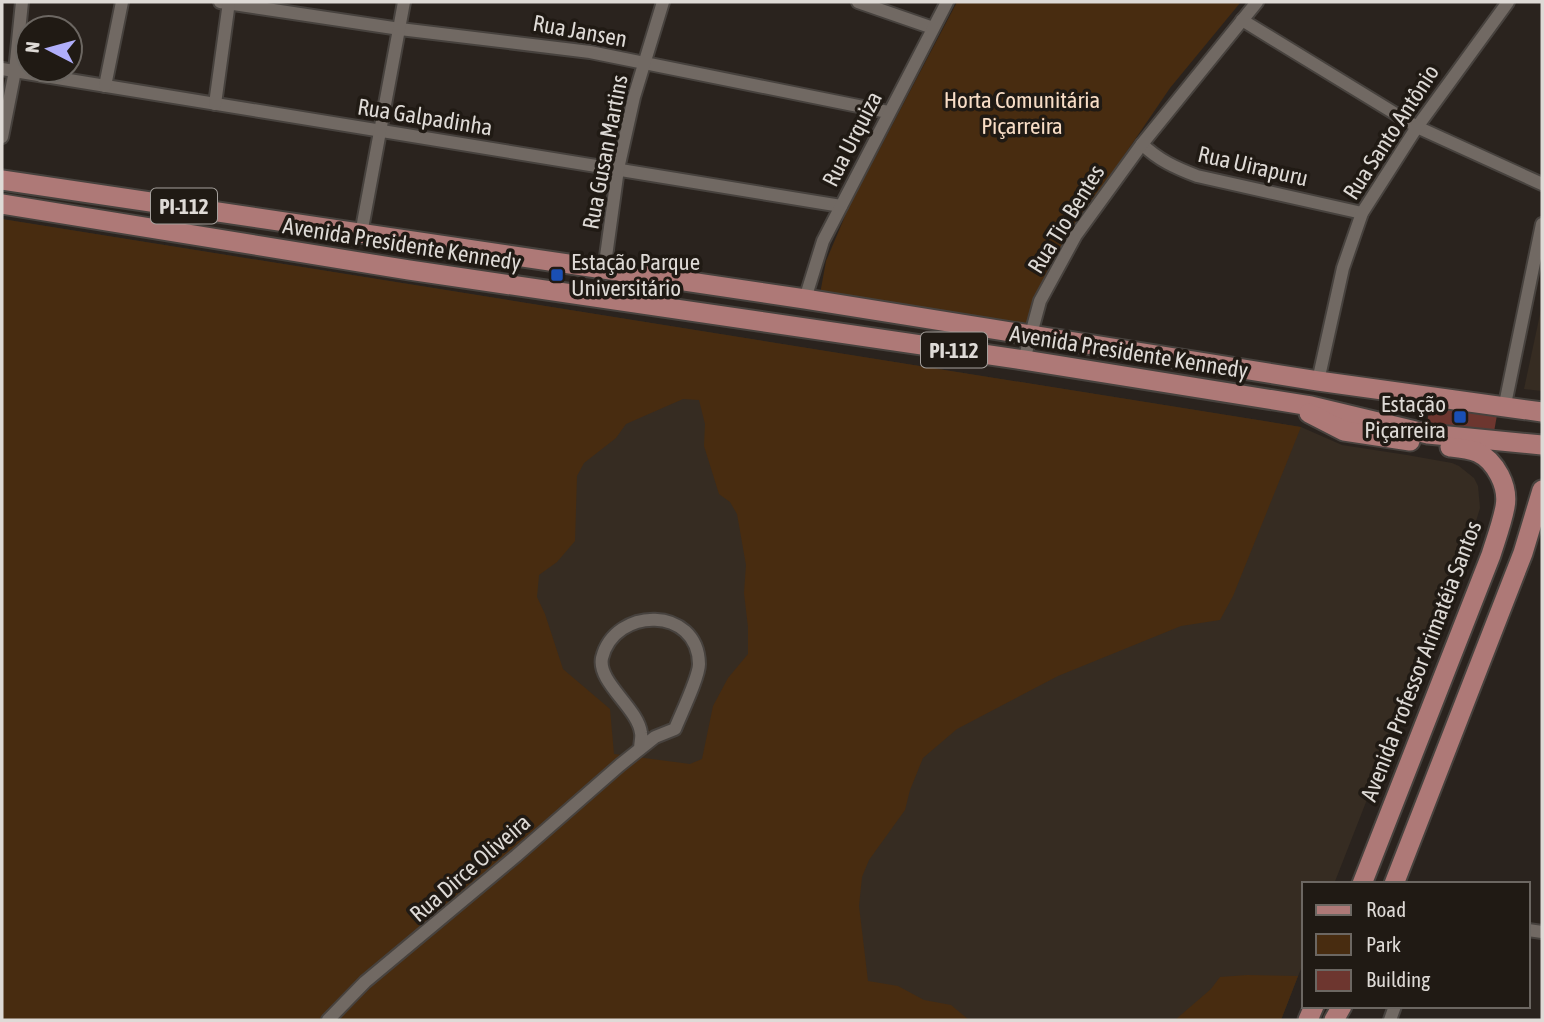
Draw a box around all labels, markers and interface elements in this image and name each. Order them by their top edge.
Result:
street label: Rua Jansen [531,10,629,52]
north arrow [14,14,84,84]
text: N [21,40,44,54]
street label: Rua Santo Antônio [1338,60,1444,204]
street label: Rua Gusan Martins [577,73,633,231]
street label: Rua Urquiza [817,87,887,191]
park label: Horta Comunitária Piçarreira [944,87,1100,139]
street label: Rua Galpadinha [356,94,494,140]
street label: Rua Uirapuru [1195,141,1311,191]
street label: Rua Tio Bentes [1022,160,1110,278]
road number: PI-112 [151,188,217,224]
street label: Avenida Presidente Kennedy [281,212,523,276]
place label: Estação Parque Universitário [571,249,700,301]
marker: Estação Parque Universitário [549,267,565,283]
street label: Avenida Presidente Kennedy [1008,320,1250,384]
road number: PI-112 [921,332,987,368]
place label: Estação Piçarreira [1364,391,1446,443]
marker: Estação Piçarreira [1452,409,1468,425]
street label: Avenida Professor Arimatéia Santos [1355,517,1487,805]
street label: Rua Dirce Oliveira [405,809,535,927]
legend [1302,882,1530,1008]
text: Road [1366,897,1406,921]
text: Park [1366,932,1401,956]
text: Building [1366,967,1430,991]

